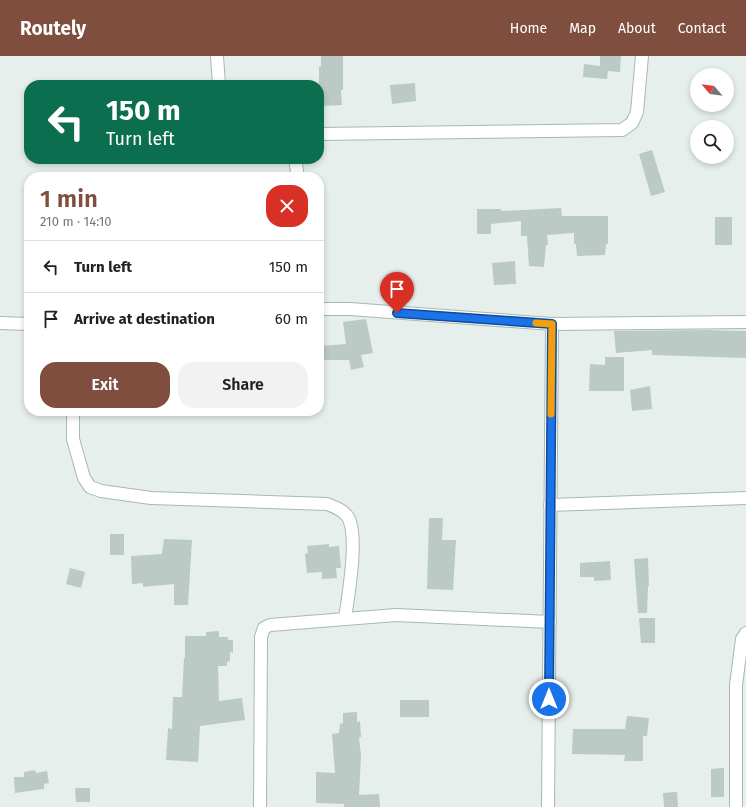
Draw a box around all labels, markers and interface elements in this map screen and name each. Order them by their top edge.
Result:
text: Routely [20,17,86,40]
text: Home [510,20,547,37]
text: Map [569,20,596,37]
text: About [618,20,656,37]
text: Contact [678,20,726,37]
north arrow [690,68,734,112]
map controls [690,68,734,164]
text: 150 m [106,94,181,127]
icon: left [40,96,92,148]
button: search [690,120,734,164]
text: Turn left [106,128,175,150]
text: 1 min [40,185,98,213]
button: close [266,185,308,227]
text: 210 m · 14:10 [40,214,112,229]
icon: left [40,256,62,278]
text: Turn left [74,258,132,276]
text: 150 m [269,258,308,276]
pin [380,272,414,313]
icon: arrive [386,278,408,300]
icon: arrive [40,308,62,330]
text: Arrive at destination [74,310,215,328]
text: 60 m [275,310,308,328]
button: Exit [40,362,170,408]
button: Share [178,362,308,408]
position arrow [528,678,570,720]

